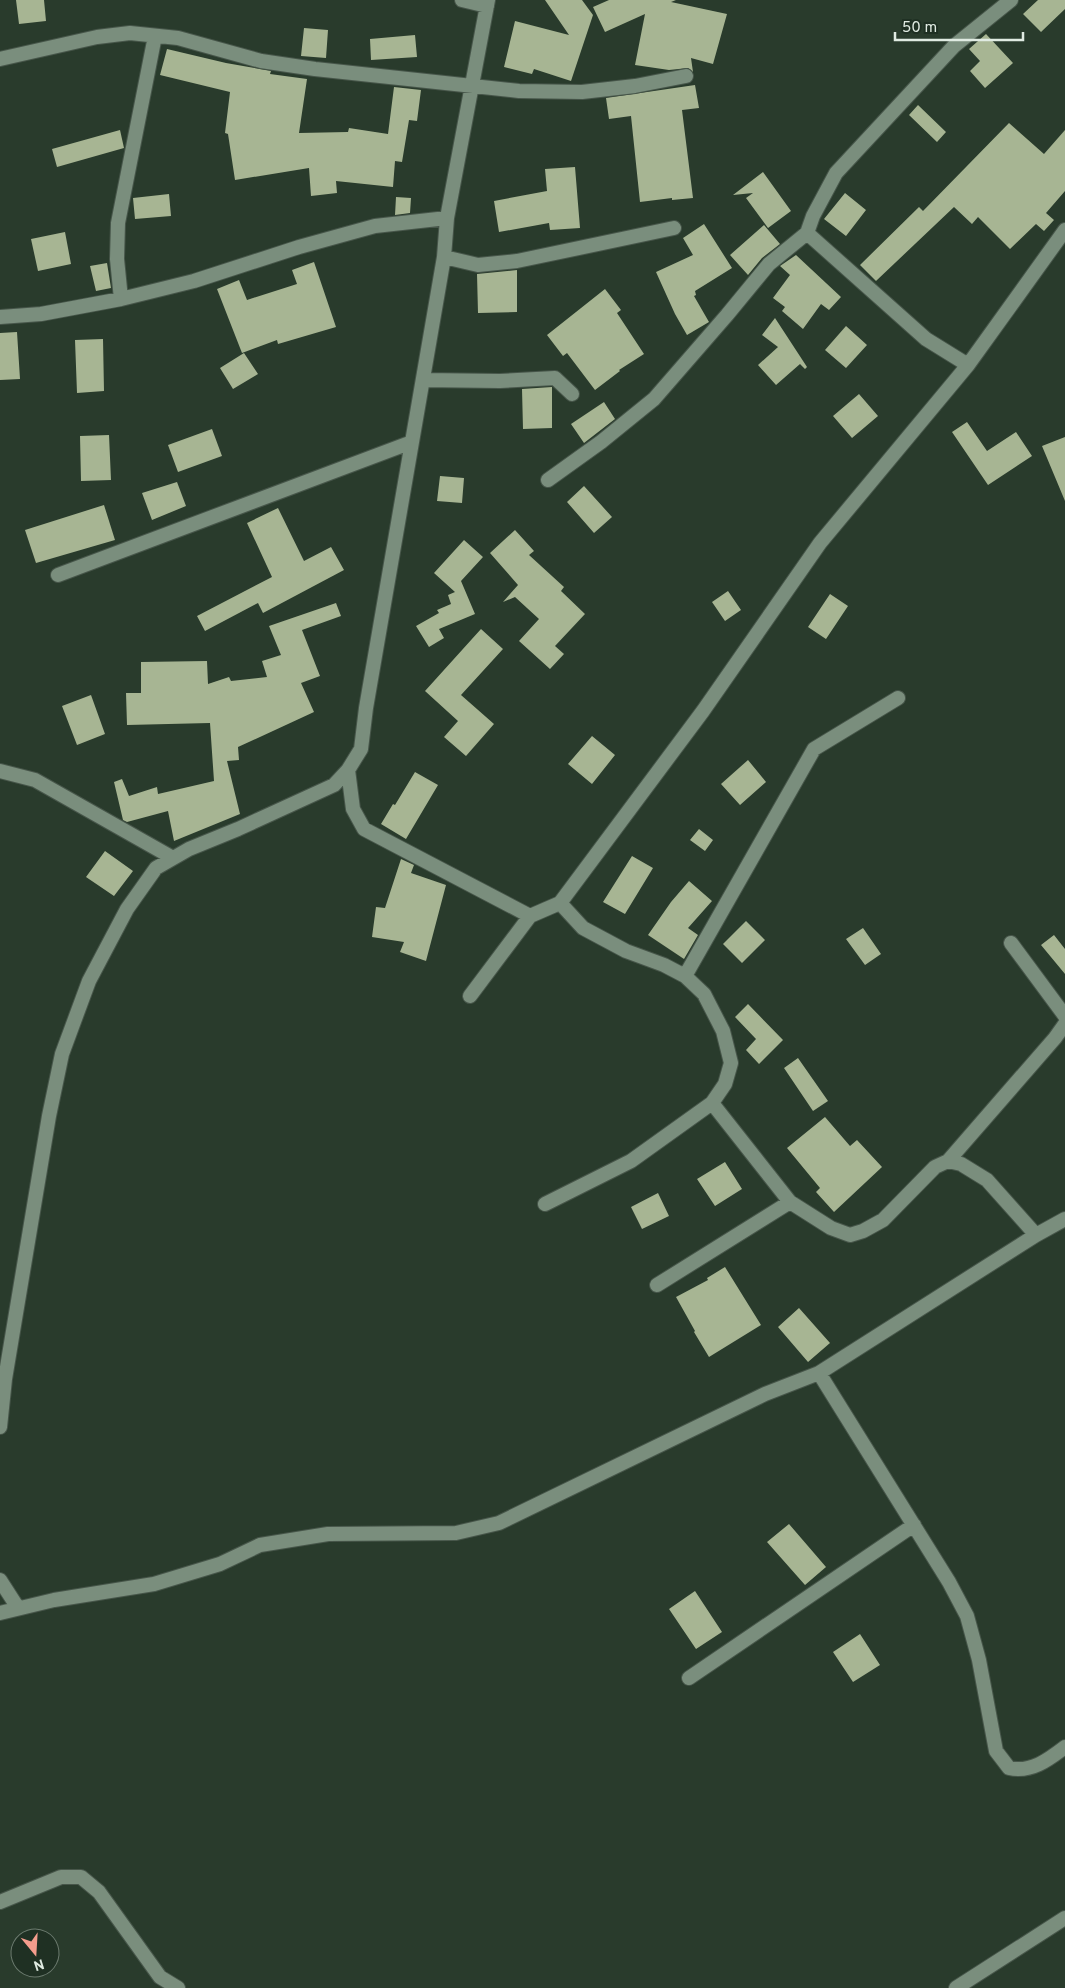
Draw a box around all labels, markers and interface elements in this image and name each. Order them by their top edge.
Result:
scale bar [895,10,1022,42]
text: 50 m [902,19,937,38]
north arrow [10,1928,60,1978]
text: N [31,1954,46,1974]

